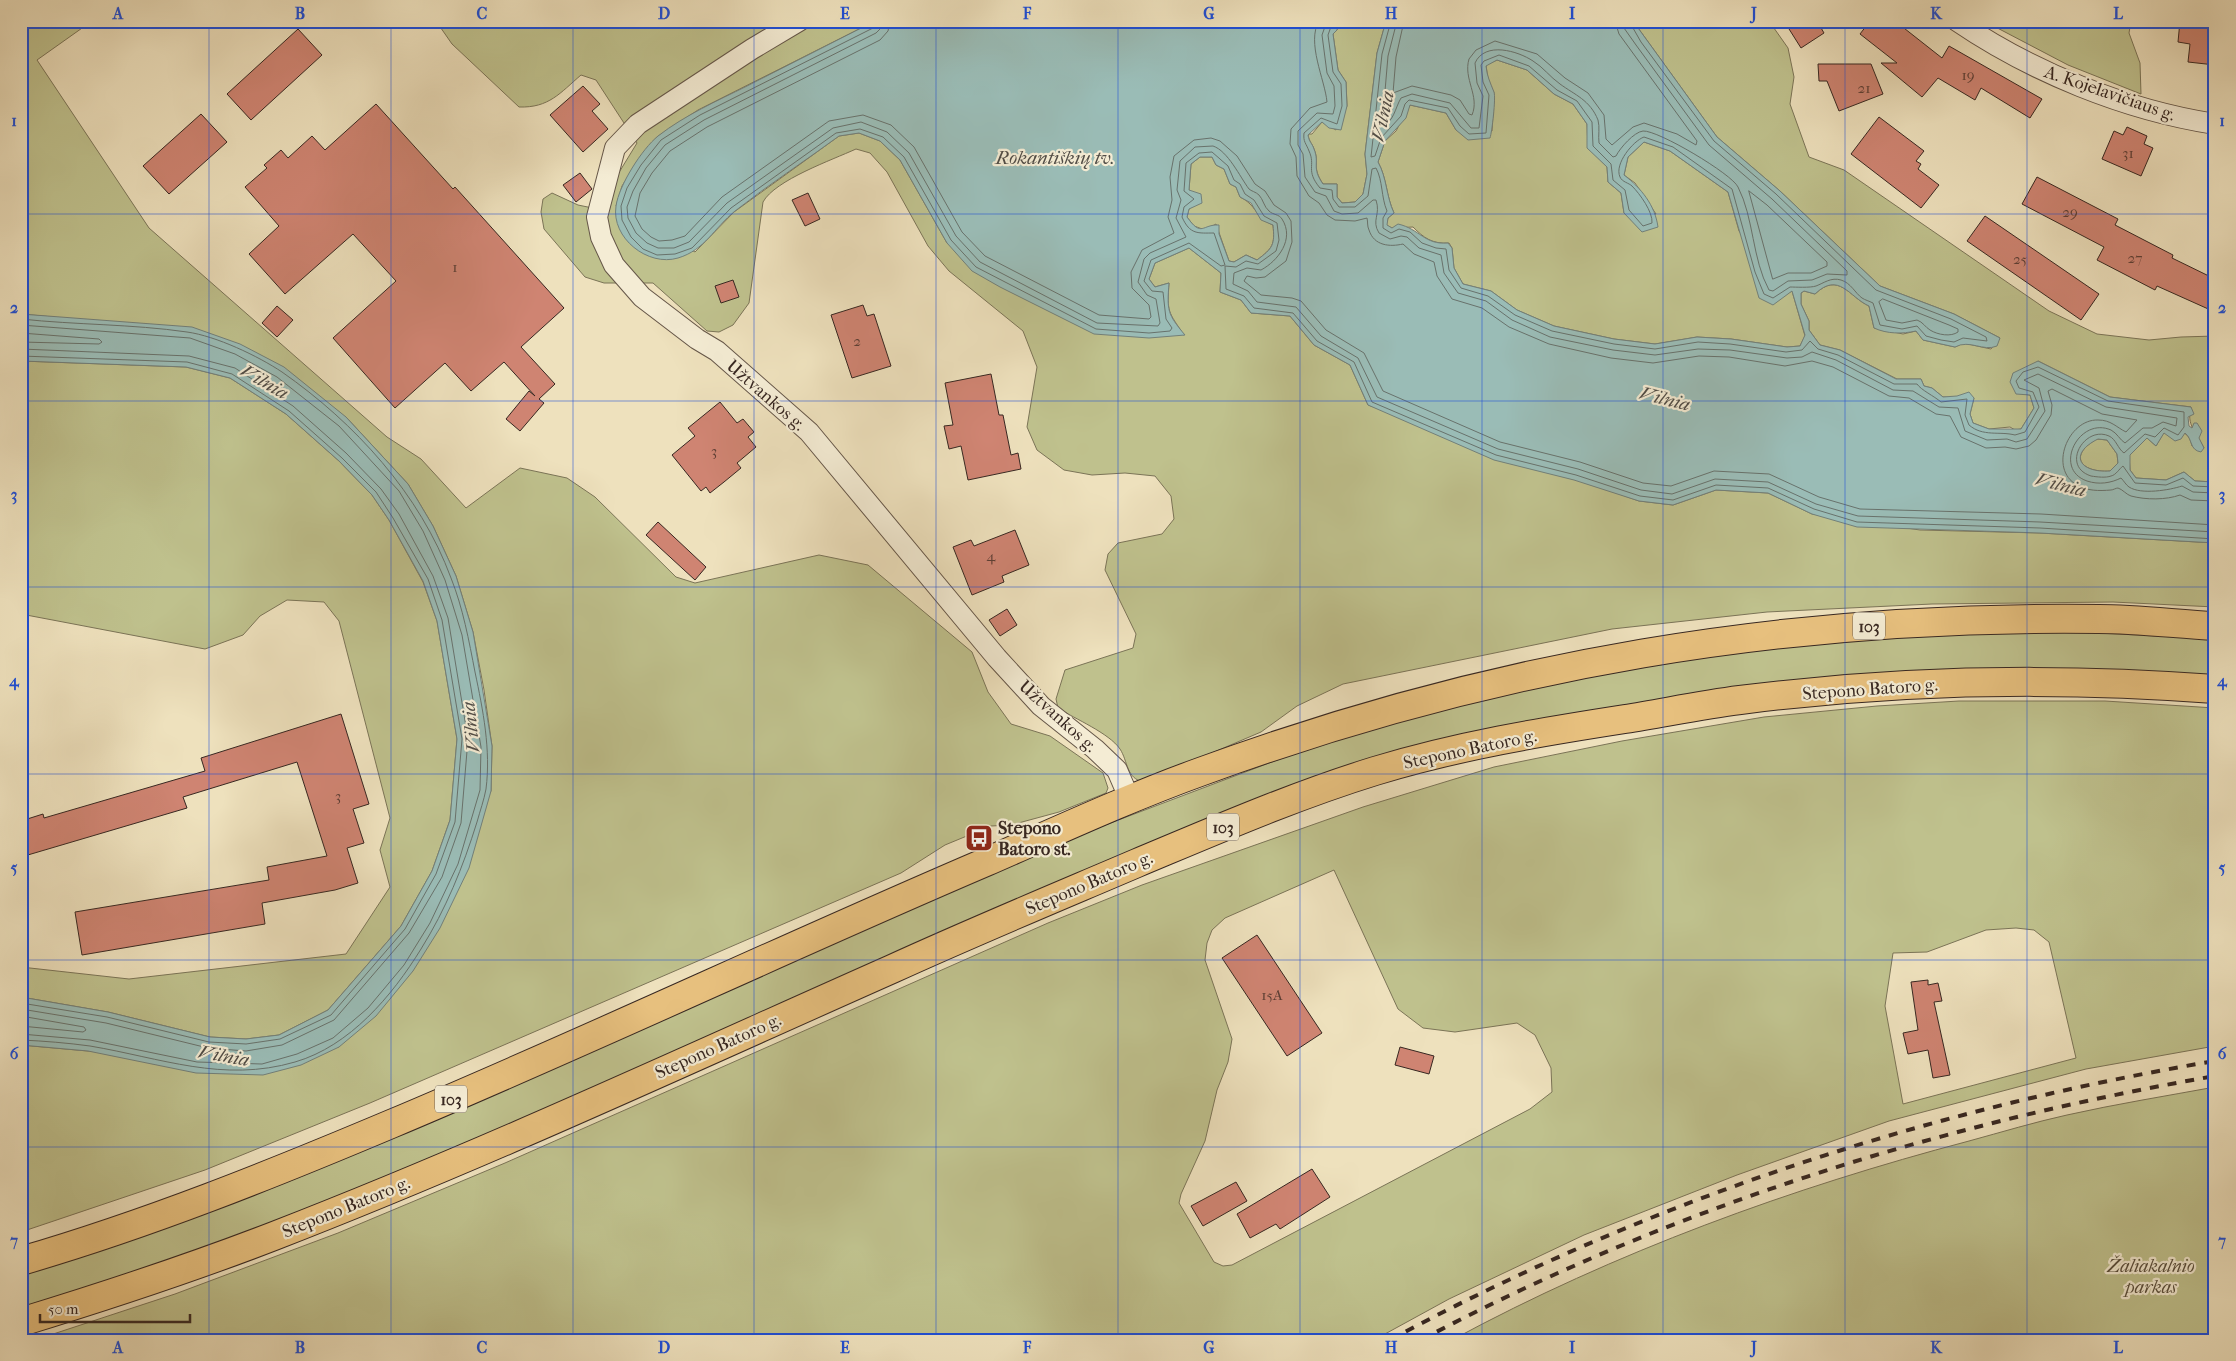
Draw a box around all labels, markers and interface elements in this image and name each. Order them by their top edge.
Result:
text: A [112,4,124,23]
text: B [295,4,305,23]
text: C [477,4,488,23]
text: D [658,4,670,23]
text: E [840,4,850,23]
text: F [1022,4,1032,23]
text: G [1203,4,1215,23]
text: H [1385,4,1398,23]
text: I [1569,4,1576,23]
text: J [1749,4,1757,24]
text: K [1930,4,1943,23]
text: L [2113,4,2123,23]
street label: A. Kojelavičiaus g. [2041,61,2178,126]
house number: 19 [1961,66,1975,84]
house number: 21 [1857,79,1871,97]
water label: Vilnia [1367,89,1399,144]
text: 1 [11,111,17,130]
text: 1 [2219,111,2225,130]
house number: 31 [2122,144,2134,162]
water label: Rokantiškių tv. [994,147,1114,169]
house number: 29 [2062,203,2078,221]
house number: 27 [2128,249,2142,267]
house number: 25 [2013,250,2027,268]
house number: 1 [452,258,458,276]
text: 2 [10,298,18,317]
text: 2 [2218,298,2226,317]
house number: 2 [853,332,861,350]
street label: Užtvankos g. [722,355,809,435]
water label: Vilnia [237,360,292,404]
water label: Vilnia [1637,382,1692,416]
house number: 3 [711,442,717,460]
water label: Vilnia [2033,468,2088,502]
text: 3 [11,485,17,505]
text: 3 [2219,485,2225,505]
house number: 4 [987,547,997,565]
road number: 103 [1853,612,1885,640]
text: 4 [8,671,20,691]
text: 4 [2216,671,2228,691]
street label: Stepono Batoro g. [1802,674,1939,705]
street label: Užtvankos g. [1014,676,1101,757]
water label: Vilnia [457,700,485,753]
street label: Stepono Batoro g. [1401,725,1539,774]
house number: 3 [335,787,341,805]
road number: 103 [1207,814,1239,840]
place label: Stepono Batoro st. [998,818,1071,860]
bus stop icon: Stepono Batoro st. [964,823,994,853]
street label: Stepono Batoro g. [1023,847,1156,920]
text: 5 [11,858,18,877]
text: 5 [2219,858,2226,877]
house number: 15A [1261,986,1283,1004]
street label: Stepono Batoro g. [652,1009,785,1084]
water label: Vilnia [197,1041,251,1071]
text: 6 [10,1044,19,1063]
text: 6 [2218,1044,2227,1063]
road number: 103 [435,1086,467,1112]
street label: Stepono Batoro g. [279,1172,413,1243]
text: 7 [9,1231,18,1250]
text: 7 [2217,1231,2226,1250]
park label: Žaliakalnio parkas [2106,1254,2195,1298]
scale bar [40,1291,190,1323]
text: 50 m [48,1300,79,1318]
text: A [112,1338,124,1357]
text: B [295,1338,305,1357]
text: C [477,1338,488,1357]
text: D [658,1338,670,1357]
text: E [840,1338,850,1357]
text: F [1022,1338,1032,1357]
text: G [1203,1338,1215,1357]
text: H [1385,1338,1398,1357]
text: I [1569,1338,1576,1357]
text: J [1749,1338,1757,1358]
text: K [1930,1338,1943,1357]
text: L [2113,1338,2123,1357]

